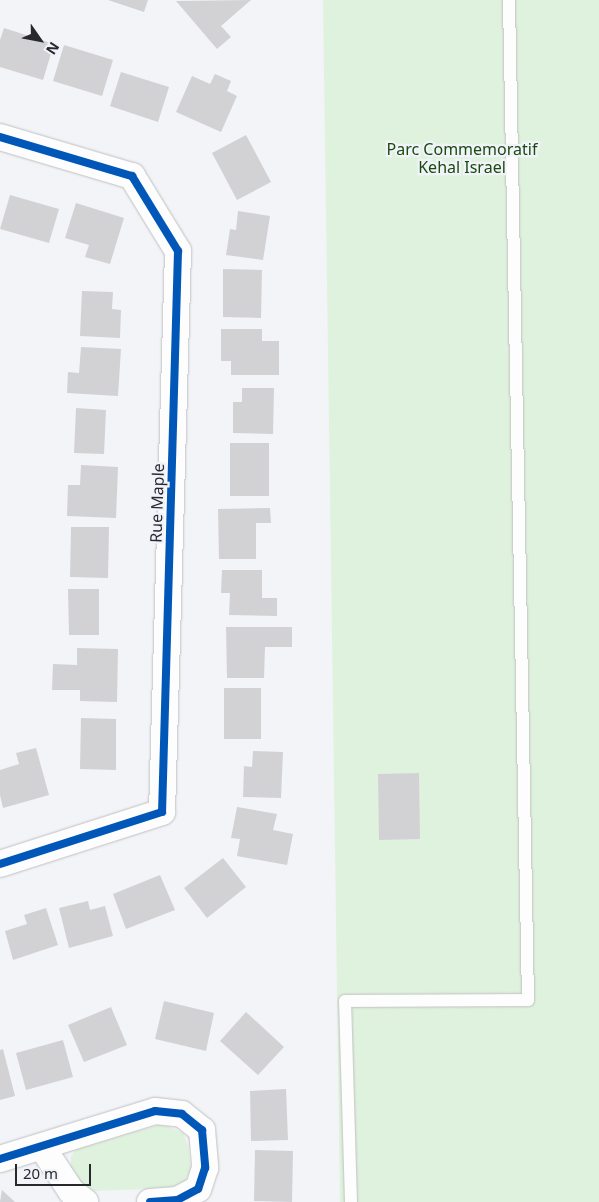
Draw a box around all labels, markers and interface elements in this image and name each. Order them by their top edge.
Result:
north arrow [15,15,65,65]
text: N [42,38,64,58]
park label: Parc Commemoratif Kehal Israel [387,139,537,177]
street label: Rue Maple [146,463,168,543]
scale bar [18,1154,94,1186]
text: 20 m [23,1163,58,1183]

